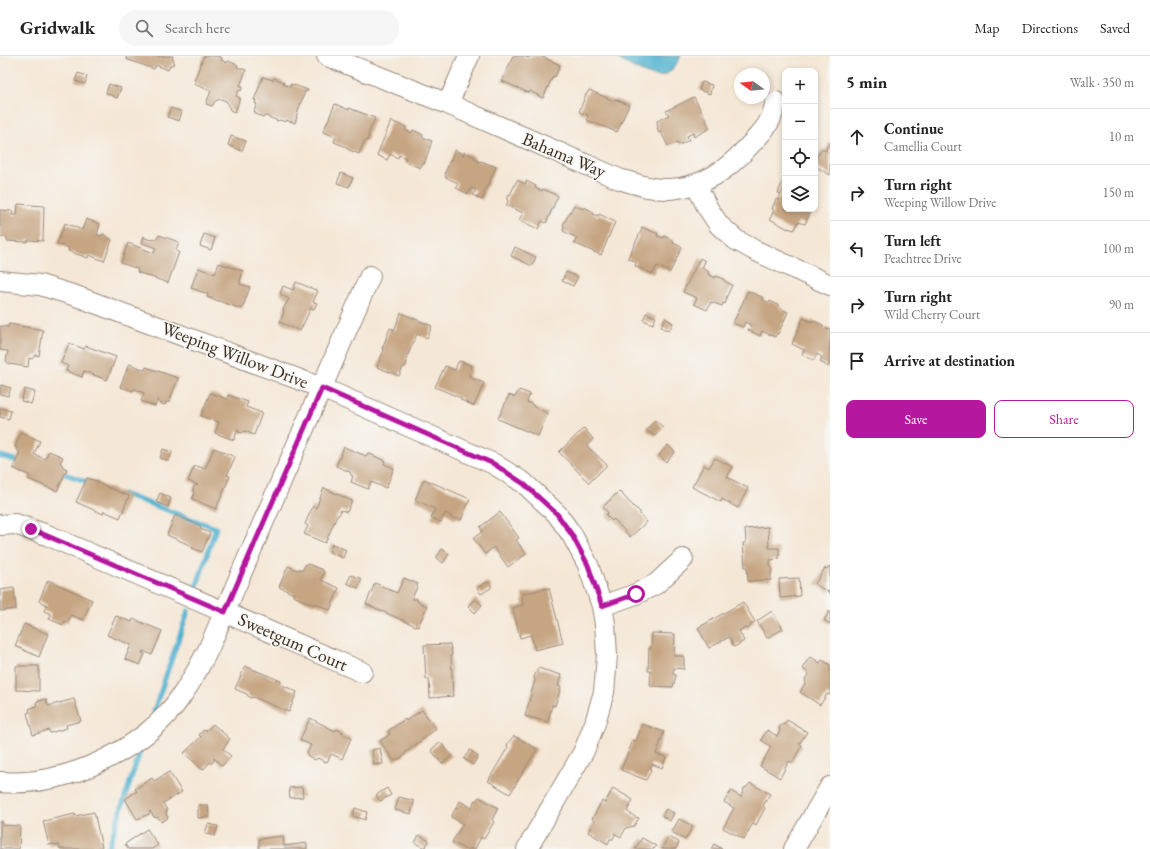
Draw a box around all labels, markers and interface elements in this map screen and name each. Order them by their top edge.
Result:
search box [119,10,399,46]
text: Gridwalk [20,15,95,40]
icon: search [133,17,155,39]
text: Search here [165,18,230,37]
text: Map [974,19,1000,37]
text: Directions [1022,19,1078,37]
text: Saved [1100,19,1130,37]
north arrow [734,68,770,104]
map controls [782,68,818,212]
button: + [782,68,818,104]
text: 5 min [846,71,887,93]
text: Walk · 350 m [1070,74,1134,91]
button: − [782,104,818,140]
text: Continue [884,119,944,138]
icon: ahead [846,126,868,148]
street label: Bahama Way [519,127,610,182]
text: 10 m [1109,128,1134,145]
text: Camellia Court [884,138,962,155]
button: locate [782,140,818,176]
text: Turn right [884,175,952,194]
button: layers [782,176,818,212]
icon: right [846,182,868,204]
text: 150 m [1103,184,1134,201]
text: Weeping Willow Drive [884,194,996,211]
text: Turn left [884,231,941,250]
icon: left [846,238,868,260]
text: 100 m [1103,240,1134,257]
text: Peachtree Drive [884,250,962,267]
text: Turn right [884,287,952,306]
icon: right [846,294,868,316]
text: 90 m [1109,296,1134,313]
text: Wild Cherry Court [884,306,980,323]
street label: Weeping Willow Drive [159,316,312,393]
icon: arrive [846,350,868,372]
text: Arrive at destination [884,351,1015,370]
button: Save [846,400,986,438]
button: Share [994,400,1134,438]
route end [22,520,40,538]
route start [627,585,645,603]
street label: Sweetgum Court [235,607,352,676]

